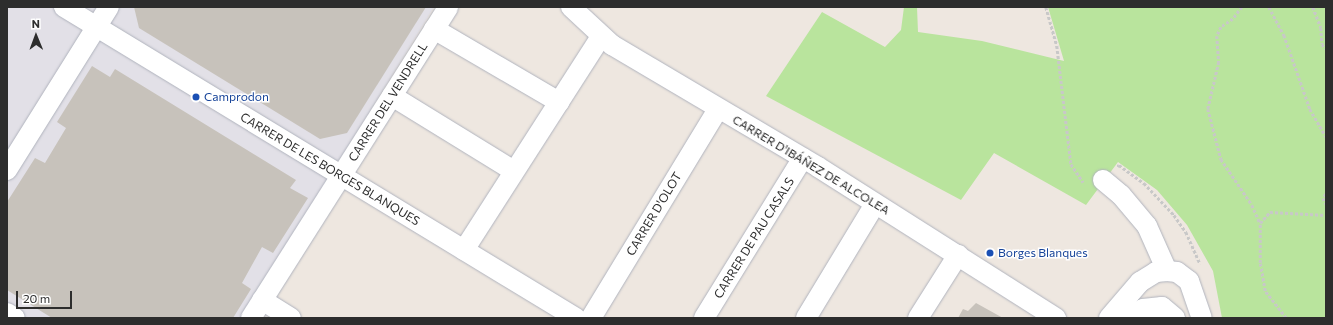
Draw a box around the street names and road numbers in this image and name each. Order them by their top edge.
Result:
street label: CARRER DEL VENDRELL [346,40,430,164]
street label: CARRER DE LES BORGES BLANQUES [238,110,422,228]
street label: CARRER D'IBÁÑEZ DE ALCOLEA [730,112,892,218]
street label: CARRER D'OLOT [623,170,685,258]
street label: CARRER DE PAU CASALS [711,175,797,301]

